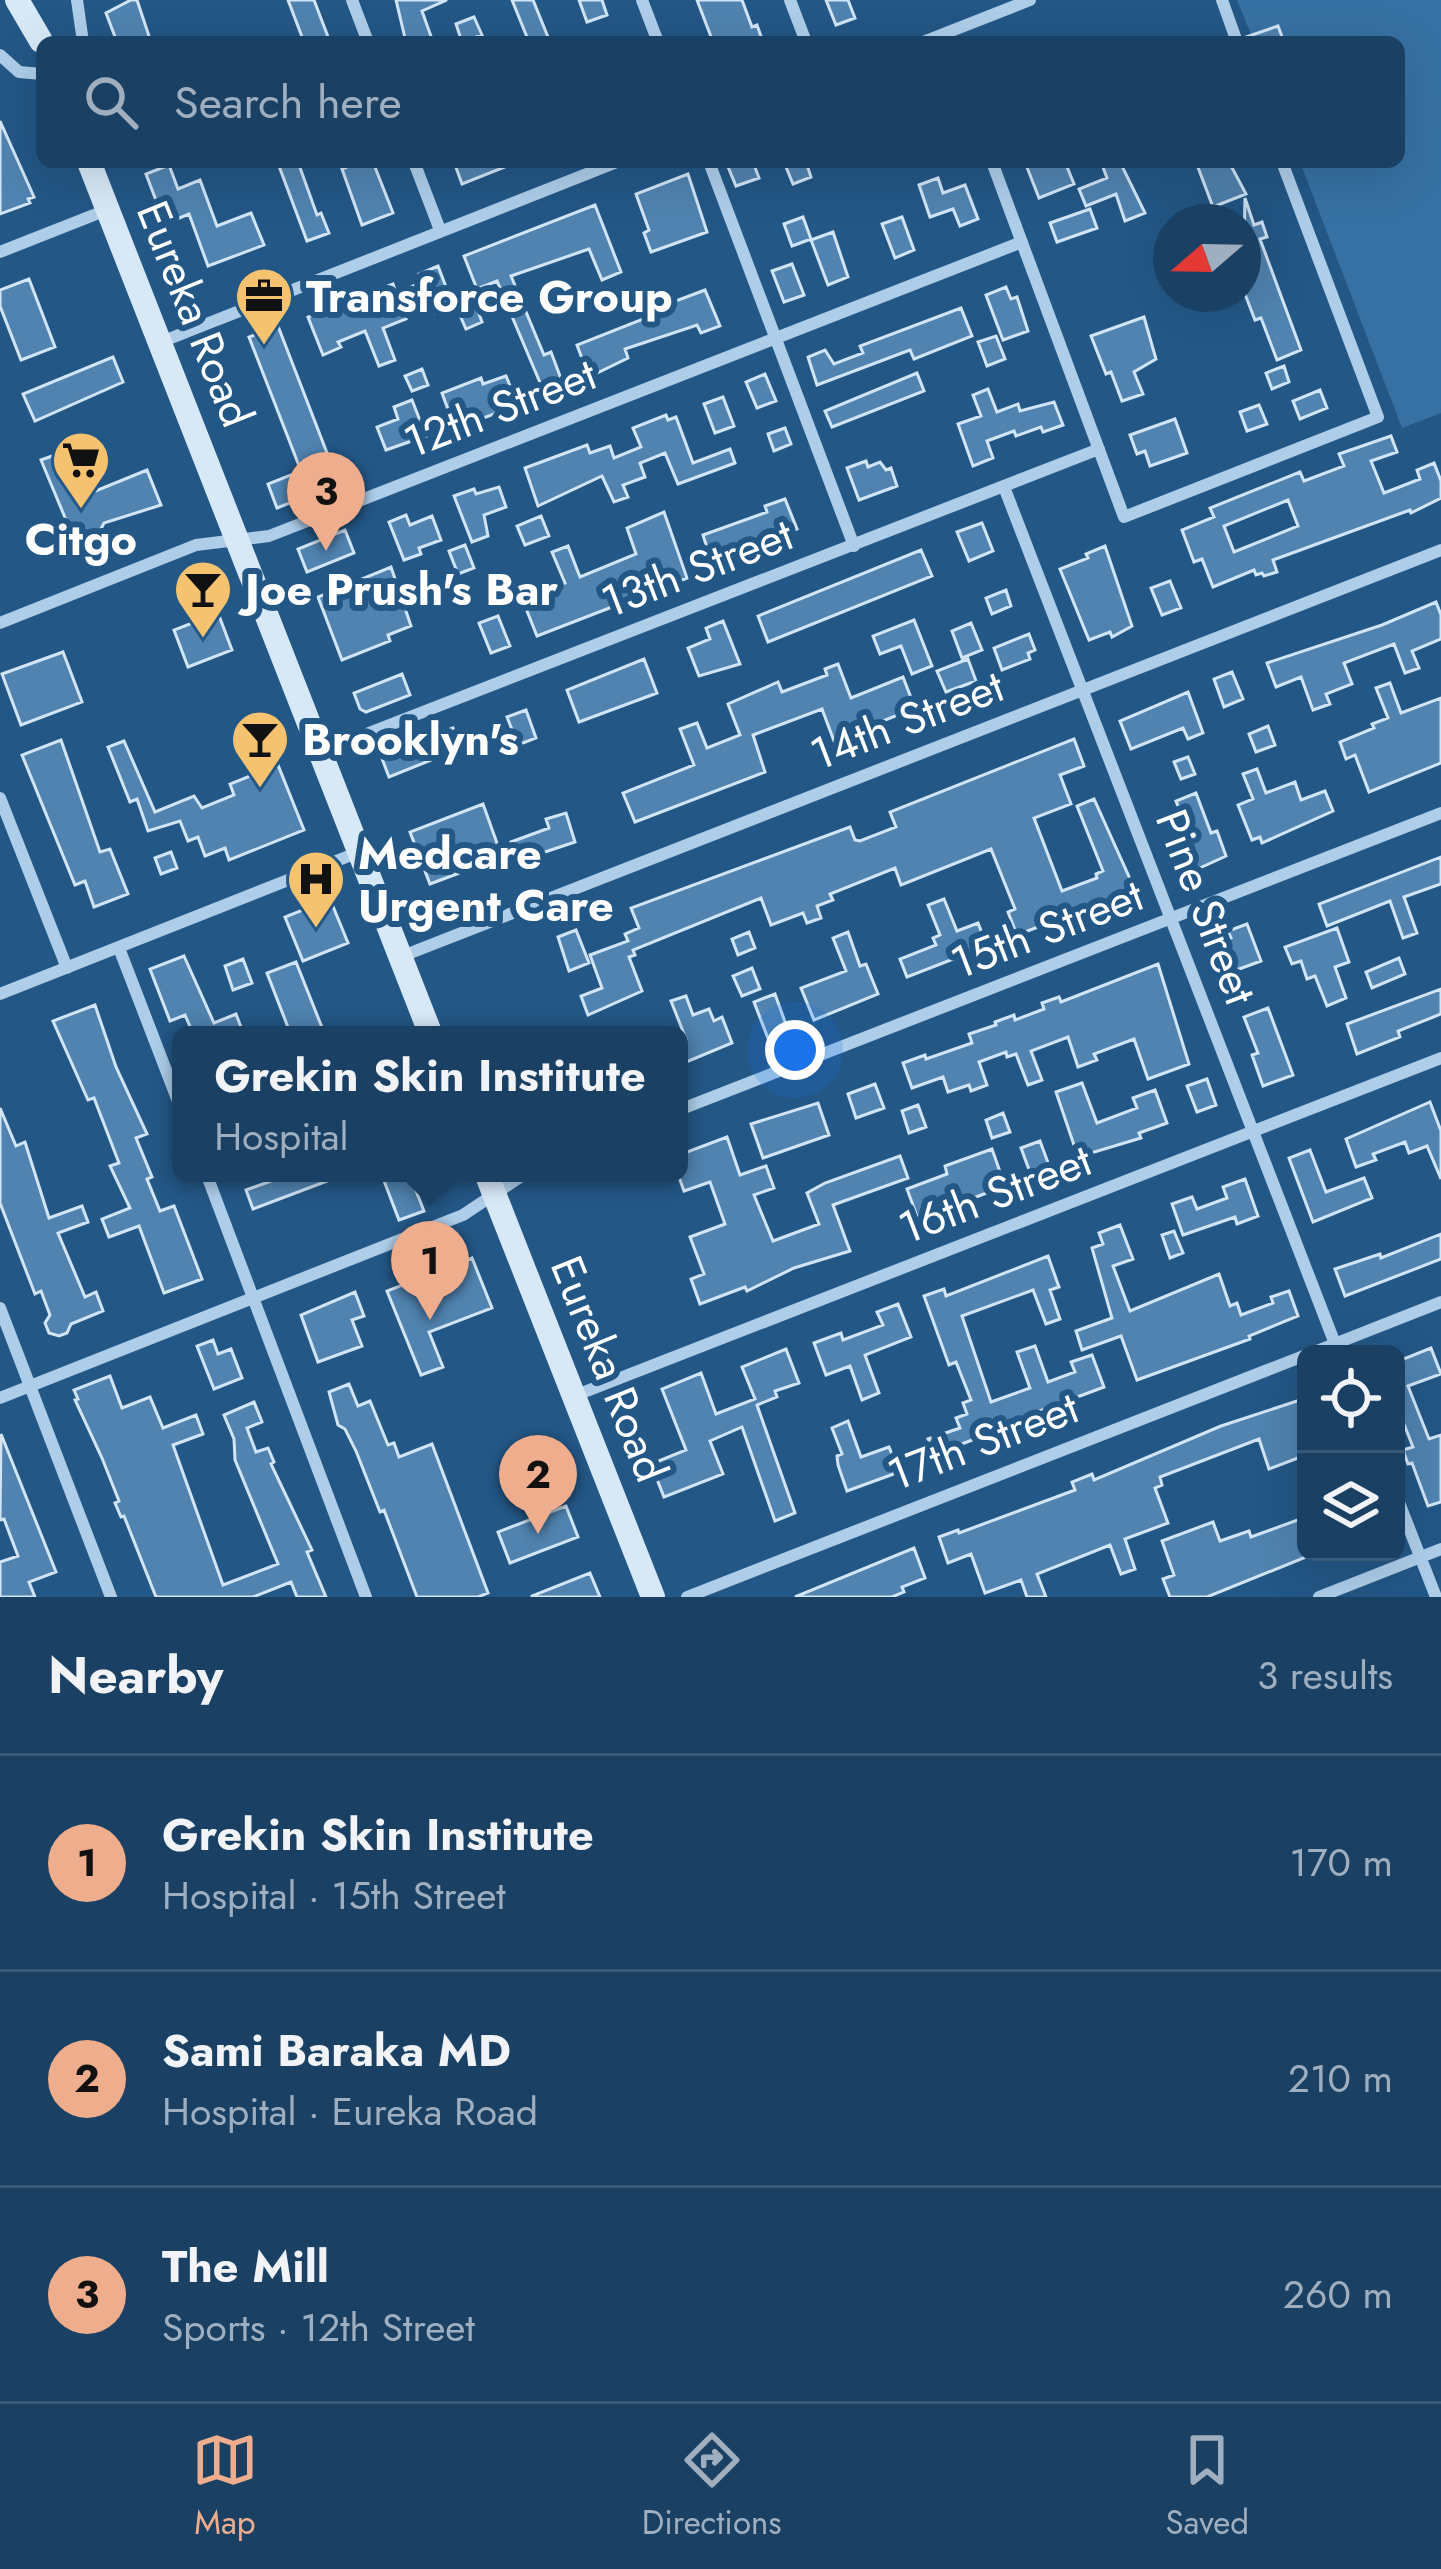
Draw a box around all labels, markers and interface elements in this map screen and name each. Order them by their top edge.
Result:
search box [36,36,1405,168]
icon: search [78,69,144,135]
text: Search here [174,70,402,135]
street label: Eureka Road [120,191,270,437]
north arrow [1153,204,1261,312]
place label: Transforce Group [306,264,673,329]
office icon: Transforce Group [233,265,295,347]
street label: 12th Street [394,342,606,474]
supermarket icon: Citgo [50,429,112,511]
pin: 3 [287,452,365,551]
street label: 13th Street [592,502,802,634]
place label: Citgo [25,507,137,572]
place label: Joe Prush's Bar [237,557,558,622]
bar icon: Joe Prush's Bar [172,558,234,640]
street label: 14th Street [801,653,1013,786]
place label: Brooklyn's [302,707,519,772]
bar icon: Brooklyn's [229,708,291,790]
street label: Pine Street [1139,800,1273,1014]
place label: Medcare Urgent Care [358,821,614,938]
hospital icon: Medcare Urgent Care [285,848,347,930]
street label: 15th Street [942,863,1153,995]
your location [765,1020,825,1080]
popup [172,1026,688,1182]
text: Grekin Skin Institute [214,1043,646,1108]
text: Hospital [214,1108,349,1165]
street label: 16th Street [889,1127,1101,1260]
pin: 1 [391,1221,469,1320]
street label: Eureka Road [534,1246,684,1492]
map controls [1297,1345,1405,1561]
button: locate [1297,1345,1405,1453]
street label: 17th Street [878,1375,1088,1507]
pin: 2 [499,1435,577,1534]
button: layers [1297,1453,1405,1561]
text: Nearby [48,1638,223,1712]
text: 3 results [1257,1647,1393,1704]
text: Grekin Skin Institute [162,1802,594,1867]
text: 1 [77,1834,97,1891]
text: 170 m [1289,1834,1393,1891]
text: Hospital · 15th Street [162,1867,506,1924]
text: Sami Baraka MD [162,2018,511,2083]
text: 2 [74,2050,100,2107]
text: 210 m [1288,2050,1393,2107]
text: Hospital · Eureka Road [162,2083,538,2140]
text: The Mill [162,2234,329,2299]
text: 3 [75,2266,99,2323]
text: 260 m [1283,2266,1393,2323]
text: Sports · 12th Street [162,2299,475,2356]
tab: Map [192,2427,258,2546]
tab: Directions [642,2427,782,2546]
tab: Saved [1165,2427,1249,2546]

